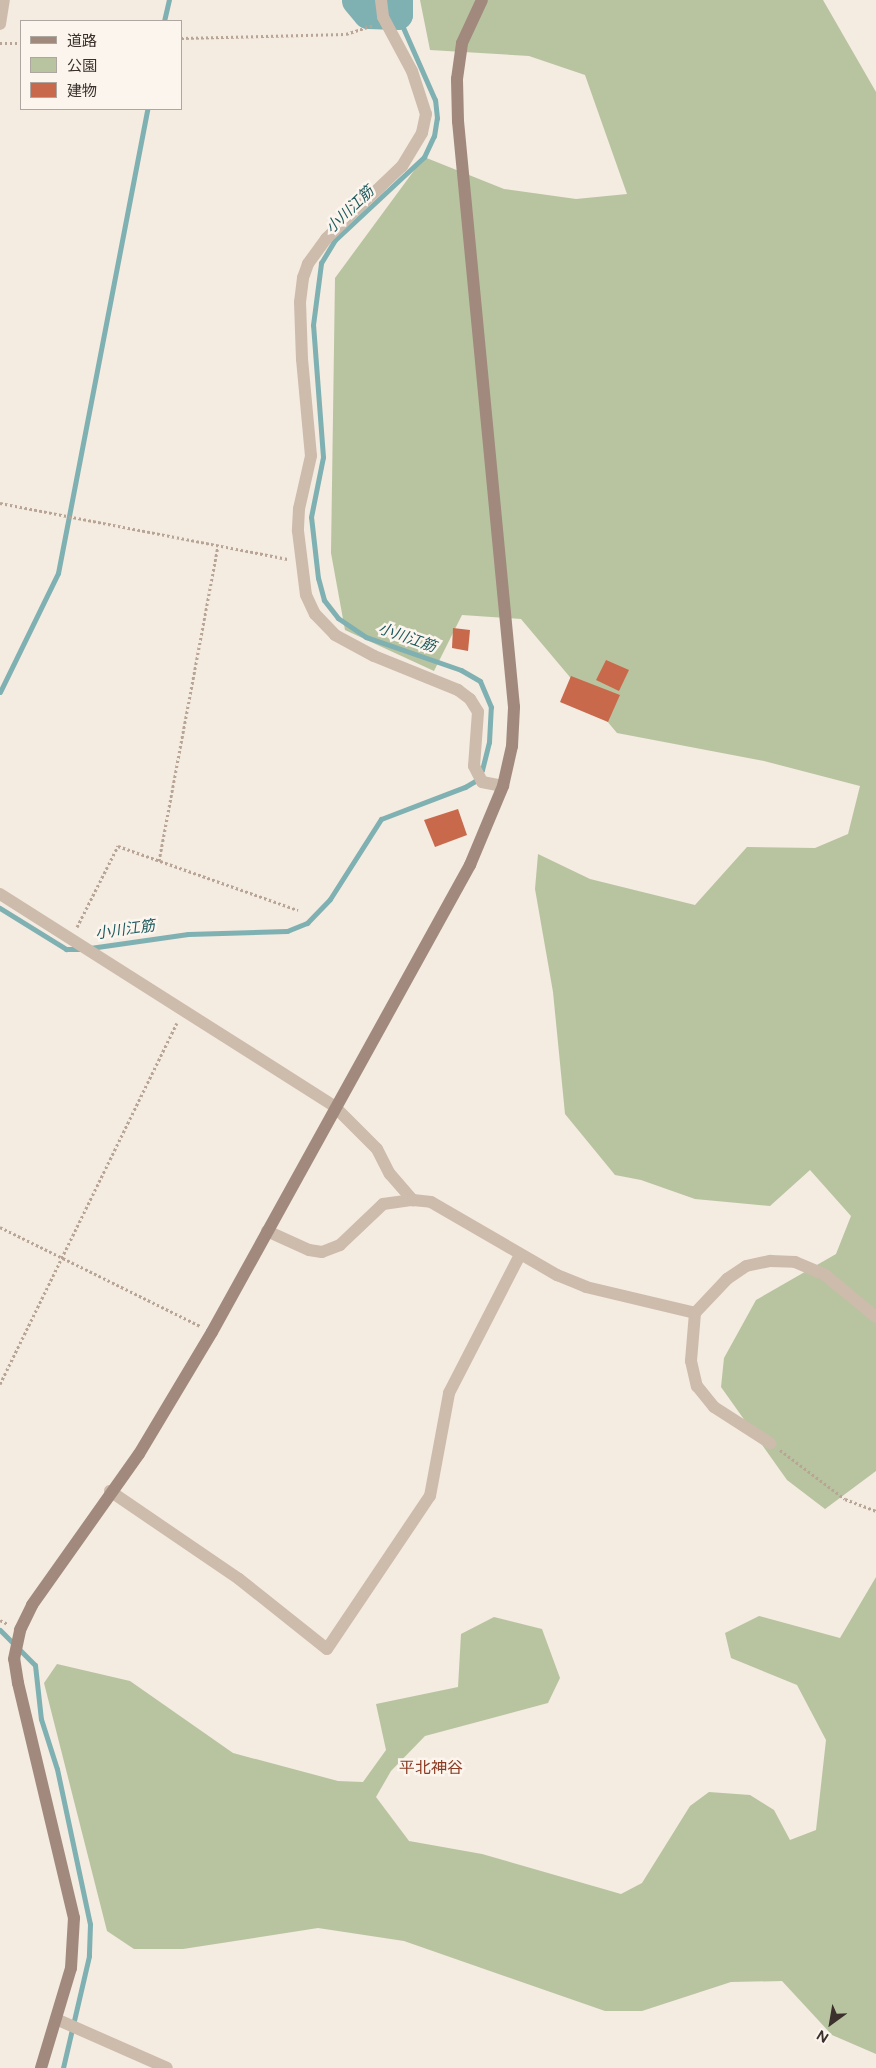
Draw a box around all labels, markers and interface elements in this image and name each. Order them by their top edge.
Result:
legend [20,20,182,110]
text: 道路 [67,32,97,50]
text: 公園 [67,57,97,75]
text: 建物 [67,82,97,100]
water label: 小川江筋 [322,183,378,237]
water label: 小川江筋 [376,620,438,656]
water label: 小川江筋 [94,917,156,943]
district label: 平北神谷 [399,1758,463,1778]
north arrow [806,1998,856,2048]
text: N [814,2026,832,2046]

